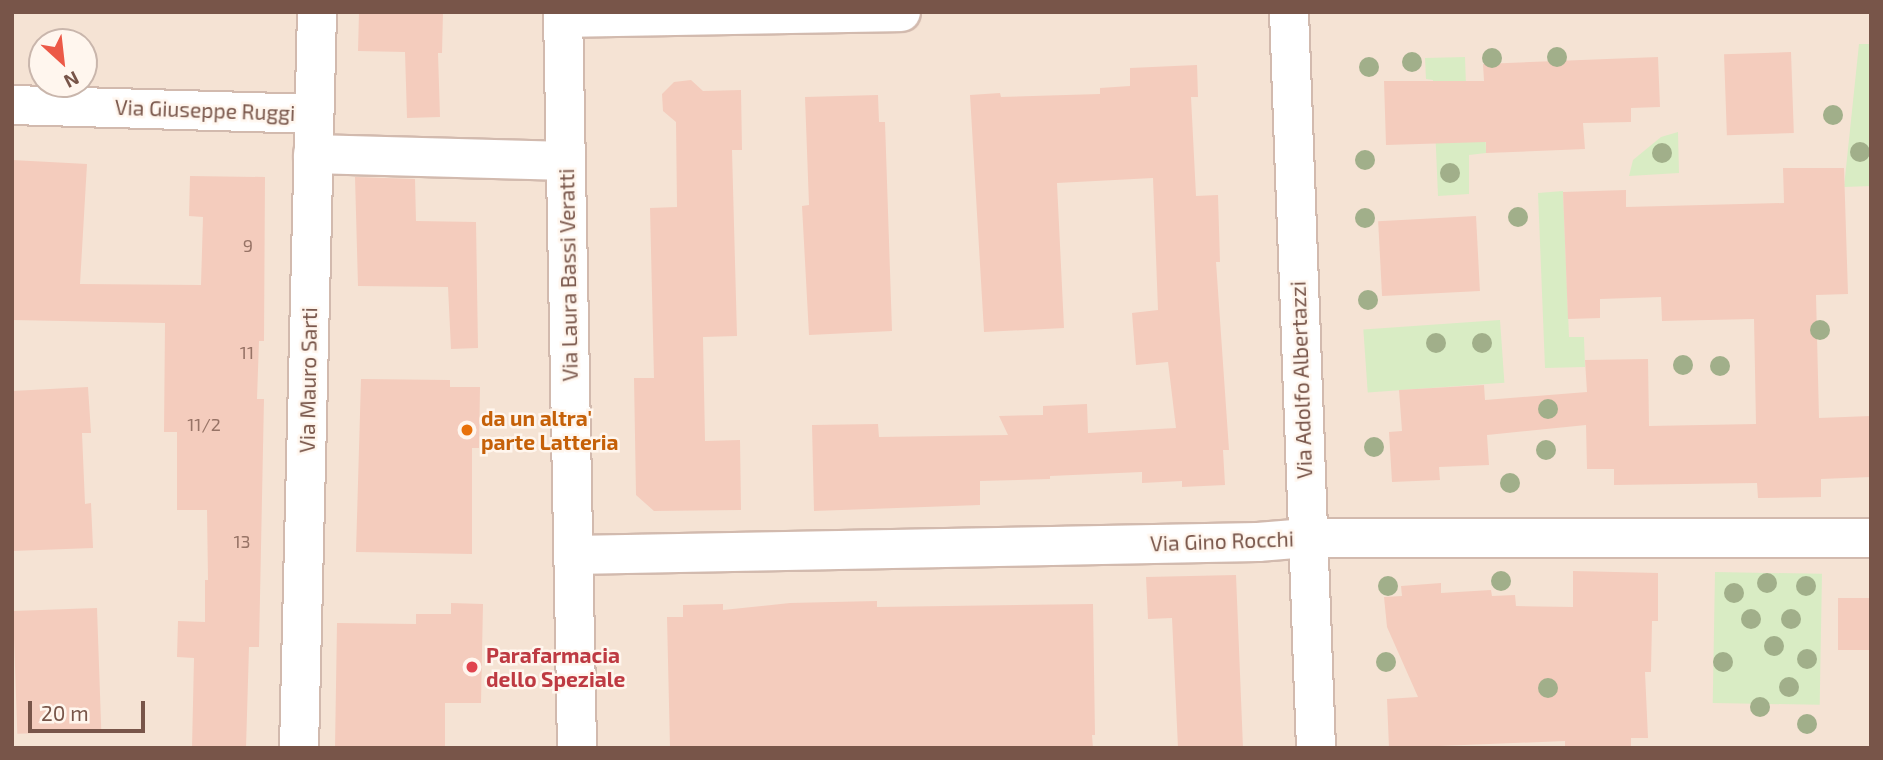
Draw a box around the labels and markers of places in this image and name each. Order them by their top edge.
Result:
place label: da un altra' parte Latteria [481,405,619,455]
marker: da un altra' parte Latteria [459,422,475,438]
place label: Parafarmacia dello Speziale [486,642,625,692]
marker: Parafarmacia dello Speziale [464,659,480,675]

